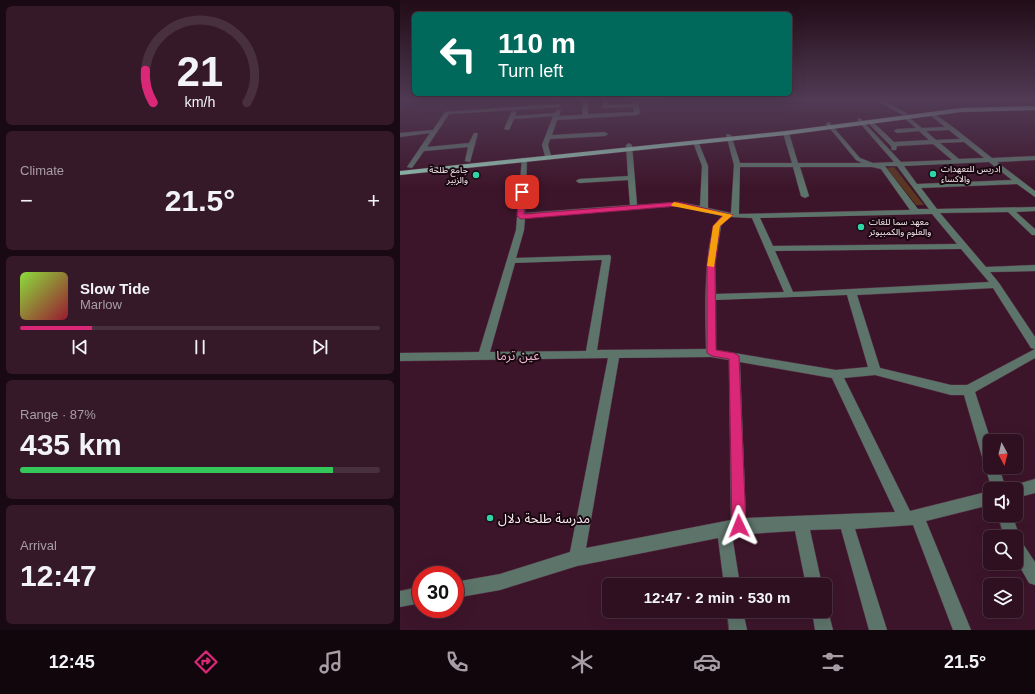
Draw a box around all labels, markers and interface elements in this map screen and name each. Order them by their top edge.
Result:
icon: left [432,28,484,80]
text: 110 m [498,28,576,59]
text: 21 [177,48,223,95]
text: Turn left [498,61,563,81]
text: km/h [185,94,216,110]
text: Climate [20,163,64,178]
place label: ادريس للتعهدات والاكساء [941,164,1001,184]
place label: جامع طلحة والزبير [429,165,468,186]
marker: ادريس للتعهدات والاكساء [928,169,938,179]
marker: جامع طلحة والزبير [471,170,481,180]
pin [505,175,539,209]
icon: arrive [511,181,533,203]
text: 21.5° [165,184,235,217]
text: − [20,188,33,213]
text: + [367,188,380,213]
place label: معهد سما للغات والعلوم والكمبيوتر [868,217,931,239]
marker: معهد سما للغات والعلوم والكمبيوتر [856,222,866,232]
text: Slow Tide [80,280,150,297]
text: Marlow [80,297,122,312]
icon: previous [69,336,91,358]
icon: pause [189,336,211,358]
icon: next [309,336,331,358]
district label: عين ترما [496,348,540,364]
text: Range · 87% [20,407,96,422]
text: 435 km [20,428,122,461]
north arrow [983,434,1023,474]
map controls [983,434,1023,618]
button: sound [983,482,1023,522]
position arrow [718,505,760,547]
place label: مدرسة طلحة دلال [498,511,590,527]
marker: مدرسة طلحة دلال [485,513,495,523]
button: search [983,530,1023,570]
text: Arrival [20,538,57,553]
text: 12:47 [20,559,97,592]
speed limit sign: 30 [412,566,464,618]
button: layers [983,578,1023,618]
text: 12:47 · 2 min · 530 m [644,589,790,606]
icon: directions [192,648,220,676]
icon: music [317,648,345,676]
icon: phone [443,648,471,676]
icon: climate [568,648,596,676]
icon: car [693,648,721,676]
icon: filters [819,648,847,676]
text: 12:45 [49,652,95,672]
text: 21.5° [944,652,986,672]

